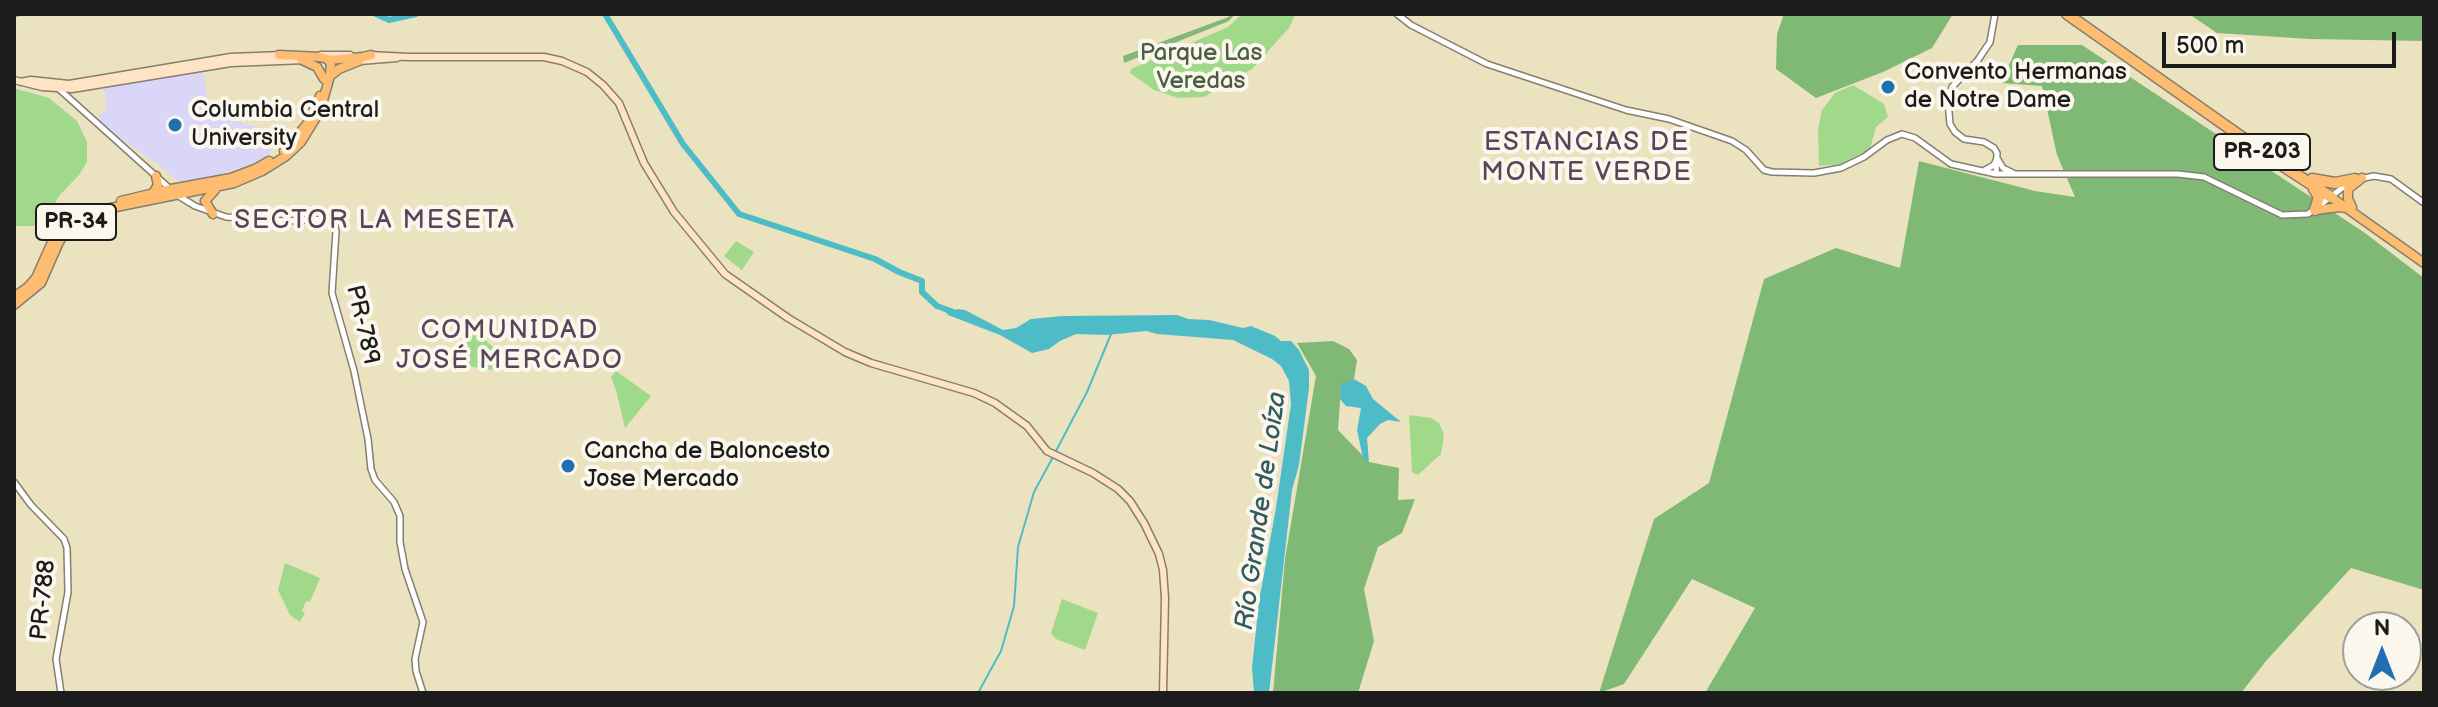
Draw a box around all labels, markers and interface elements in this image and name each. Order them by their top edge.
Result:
scale bar [2166,16,2400,66]
text: 500 m [2176,31,2244,60]
park label: Parque Las Veredas [1140,40,1262,96]
place label: Convento Hermanas de Notre Dame [1904,59,2127,115]
marker: Convento Hermanas de Notre Dame [1879,78,1897,96]
place label: Columbia Central University [191,97,379,153]
marker: Columbia Central University [166,116,184,134]
district label: ESTANCIAS DE MONTE VERDE [1481,127,1693,188]
road number: PR-203 [2214,134,2310,170]
road number: PR-34 [36,204,116,240]
district label: SECTOR LA MESETA [234,205,516,237]
street label: PR-789 [339,282,385,368]
district label: COMUNIDAD JOSÉ MERCADO [396,315,624,376]
water label: Río Grande de Loíza [1230,390,1294,632]
place label: Cancha de Baloncesto Jose Mercado [584,438,830,494]
marker: Cancha de Baloncesto Jose Mercado [559,457,577,475]
street label: PR-788 [25,558,63,642]
north arrow [2342,611,2422,691]
text: N [2374,615,2390,642]

